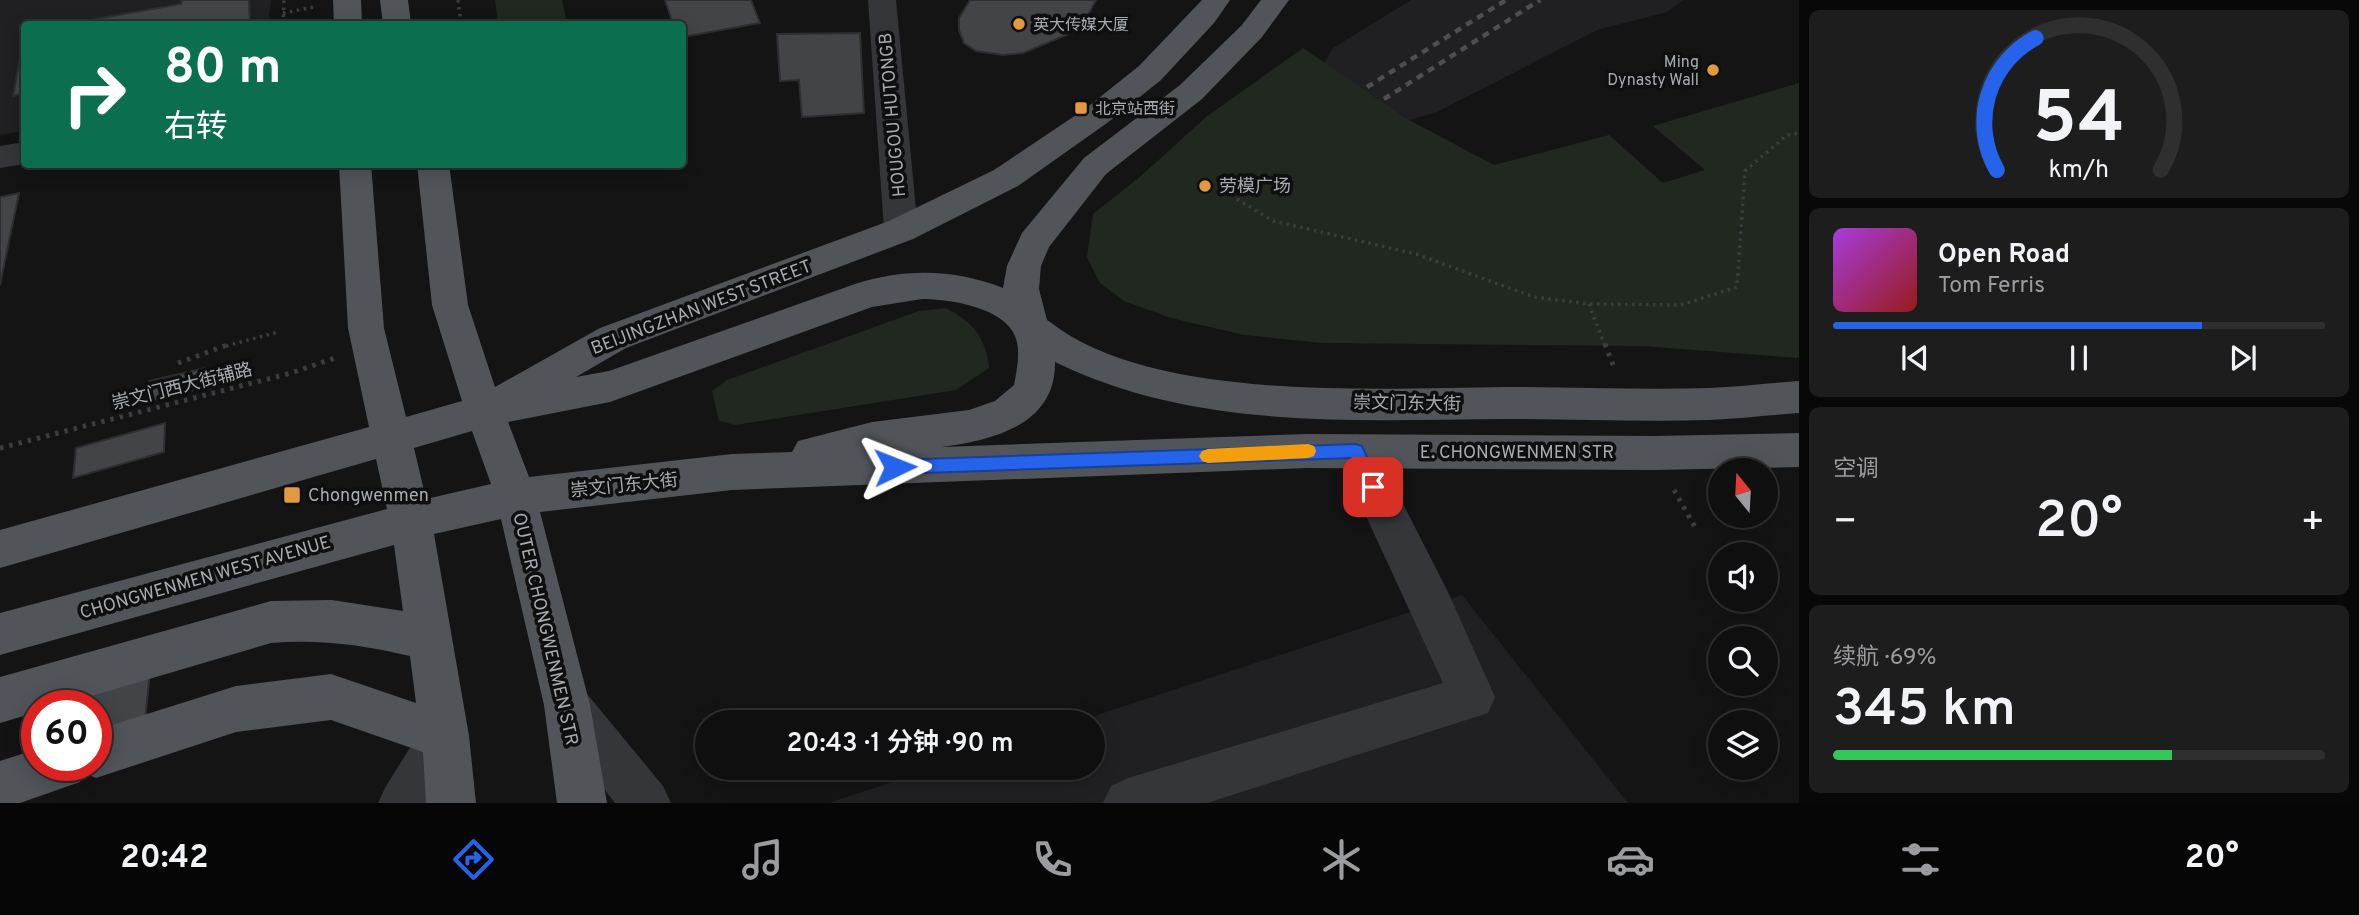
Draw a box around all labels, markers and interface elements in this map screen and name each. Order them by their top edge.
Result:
marker: 英大传媒大厦 [1011,16,1027,32]
place label: 英大传媒大厦 [1033,16,1129,36]
street label: HOUGOU HUTONGB [875,32,912,198]
text: 80 m [164,39,281,101]
icon: right [49,49,140,140]
place label: Ming Dynasty Wall [1607,53,1699,91]
marker: Ming Dynasty Wall [1705,62,1721,78]
text: 54 [2033,77,2125,169]
marker: 北京站西街 [1073,100,1089,116]
place label: 北京站西街 [1095,100,1175,120]
text: 右转 [164,109,228,149]
text: km/h [2049,155,2109,187]
place label: 劳模广场 [1219,176,1291,199]
marker: 劳模广场 [1197,178,1213,194]
text: Open Road [1938,239,2070,272]
street label: BEIJINGZHAN WEST STREET [588,256,815,361]
text: Tom Ferris [1938,272,2045,301]
icon: previous [1896,339,1934,377]
icon: pause [2060,339,2098,377]
icon: next [2224,339,2262,377]
street label: 崇文门西大街辅路 [110,359,255,416]
street label: 崇文门东大街 [1353,392,1461,417]
position arrow [858,430,932,504]
street label: E. CHONGWENMEN STR [1420,442,1614,465]
text: 空调 [1833,456,1879,485]
pin [1343,457,1403,517]
north arrow [1708,458,1778,528]
map controls [1708,458,1778,780]
icon: arrive [1354,468,1392,506]
street label: 崇文门东大街 [569,469,679,504]
marker: Chongwenmen [282,485,302,505]
place label: Chongwenmen [308,485,429,508]
text: 20° [2035,490,2123,556]
text: − [1833,499,1858,548]
text: + [2300,499,2325,548]
street label: OUTER CHONGWENMEN STR [507,511,583,748]
street label: CHONGWENMEN WEST AVENUE [77,532,333,625]
button: sound [1708,542,1778,612]
button: search [1708,626,1778,696]
text: 续航 · 69% [1833,644,1936,673]
text: 345 km [1833,678,2016,744]
speed limit sign: 60 [21,690,112,781]
button: layers [1708,710,1778,780]
text: 20:43 · 1 分钟 · 90 m [787,728,1013,761]
icon: directions [449,835,498,884]
icon: music [738,835,787,884]
icon: phone [1028,835,1077,884]
icon: climate [1317,835,1366,884]
icon: car [1606,835,1655,884]
icon: filters [1896,835,1945,884]
text: 20:42 [120,839,209,879]
text: 20° [2185,839,2239,879]

